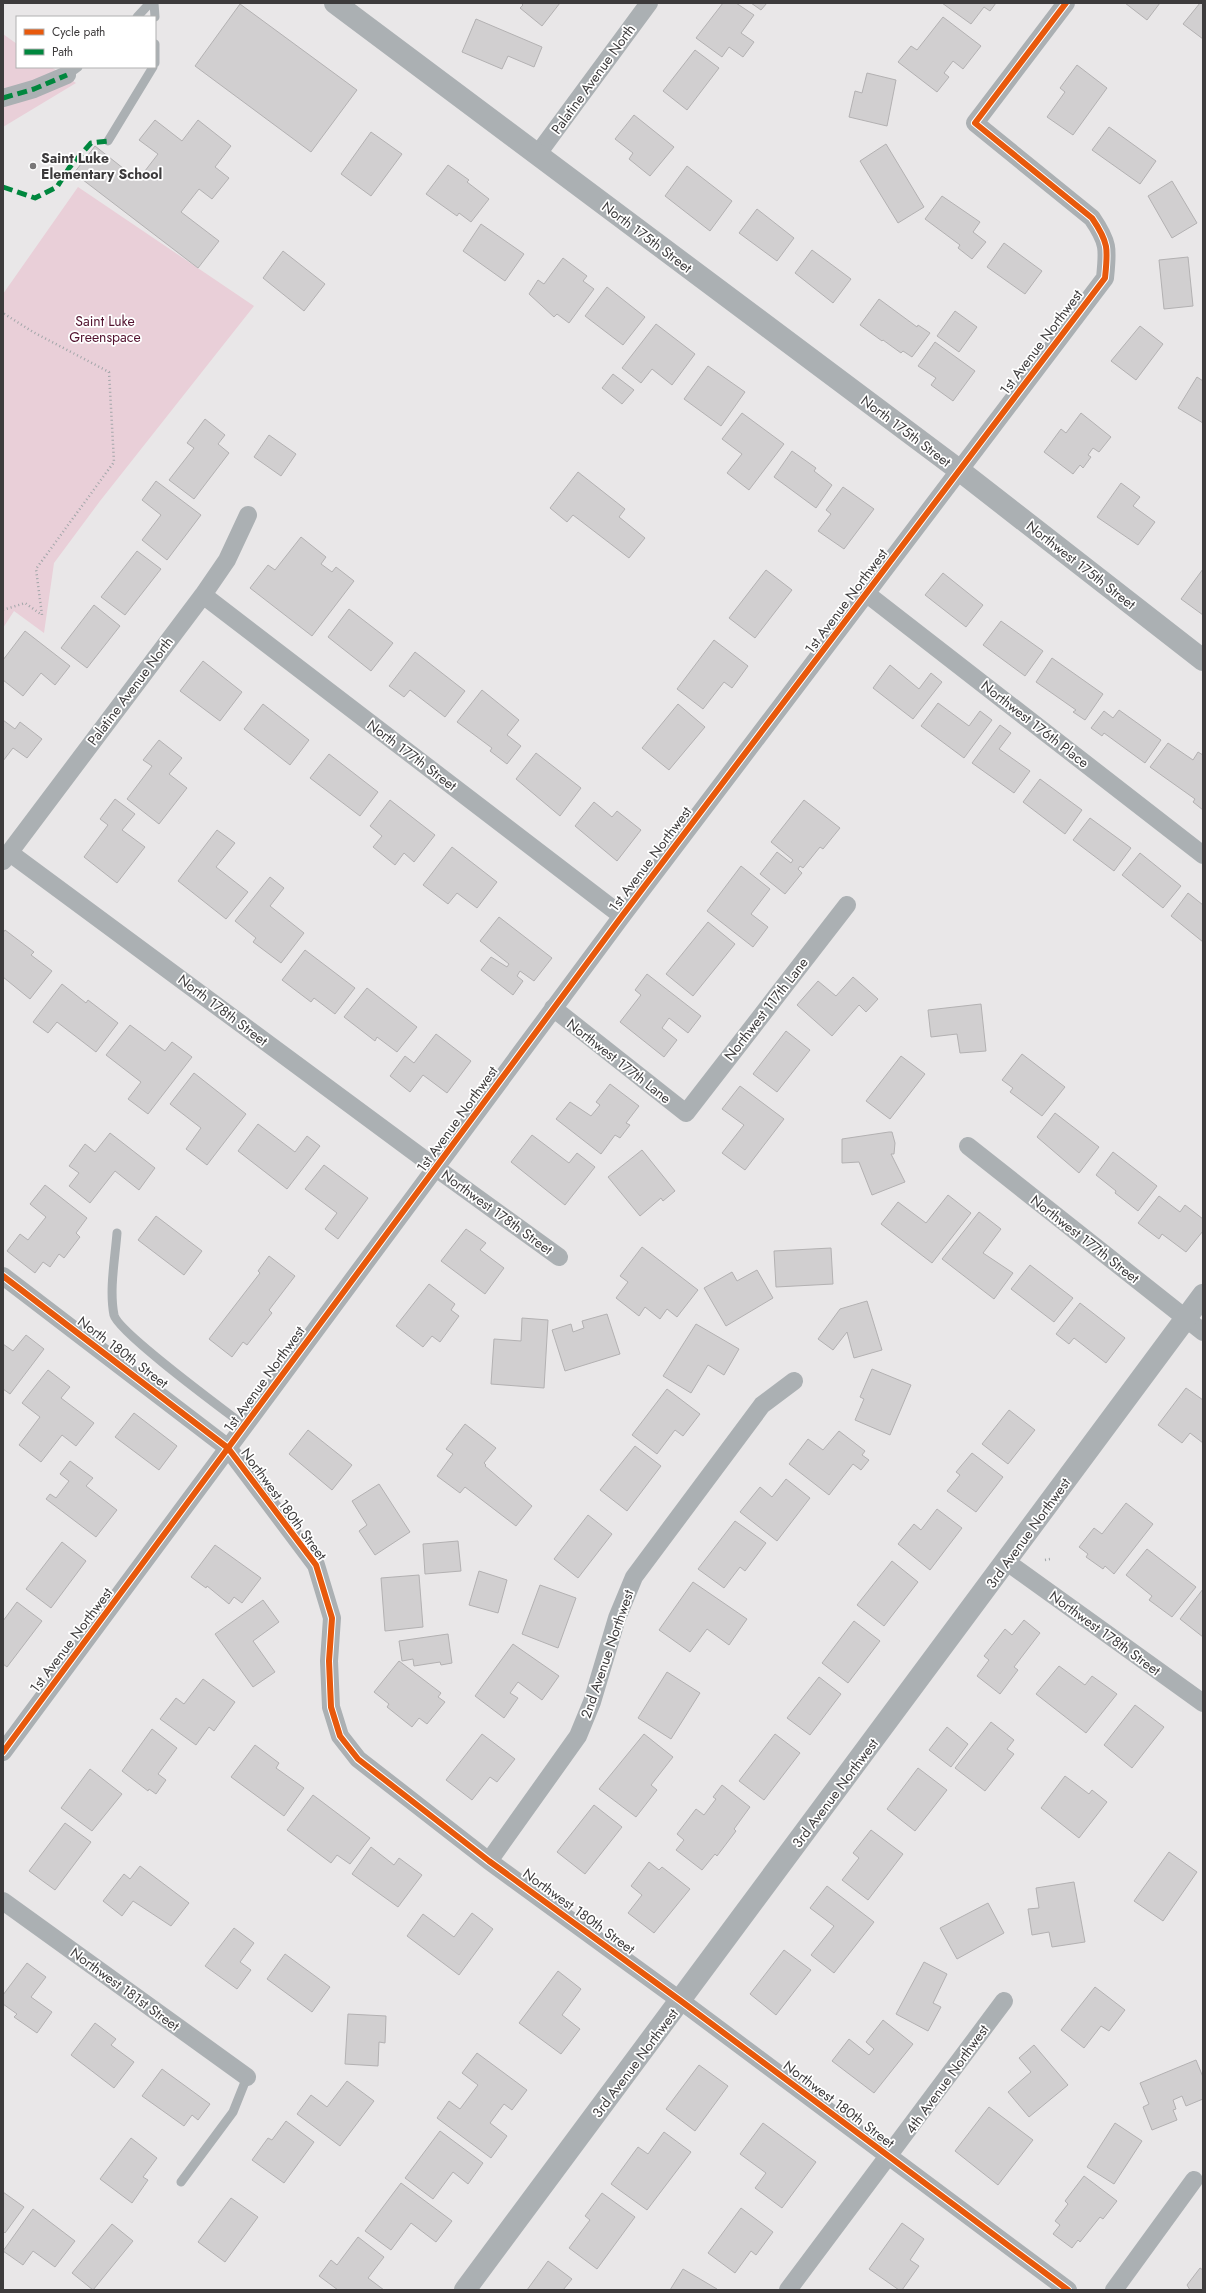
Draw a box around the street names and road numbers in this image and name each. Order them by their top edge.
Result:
street label: Palatine Avenue North [546,20,640,138]
street label: North 175th Street [598,196,697,278]
street label: 1st Avenue Northwest [995,285,1088,399]
street label: North 175th Street [857,390,956,472]
street label: Northwest 175th Street [1022,516,1140,614]
street label: 1st Avenue Northwest [800,544,893,658]
street label: Palatine Avenue North [82,632,178,750]
street label: Northwest 176th Place [977,676,1093,772]
street label: North 177th Street [363,715,461,796]
street label: 1st Avenue Northwest [604,802,697,916]
street label: Northwest 117th Lane [719,953,813,1065]
street label: North 178th Street [174,970,273,1051]
street label: Northwest 177th Lane [563,1014,675,1108]
street label: 1st Avenue Northwest [412,1061,503,1176]
street label: Northwest 178th Street [437,1165,557,1260]
street label: Northwest 177th Street [1026,1190,1144,1288]
street label: North 180th Street [74,1311,173,1393]
street label: 1st Avenue Northwest [219,1321,310,1436]
street label: Northwest 180th Street [236,1444,332,1565]
street label: 3rd Avenue Northwest [981,1473,1075,1592]
street label: 1st Avenue Northwest [25,1583,118,1697]
street label: 2nd Avenue Northwest [576,1586,639,1721]
street label: Northwest 178th Street [1045,1586,1165,1681]
street label: 3rd Avenue Northwest [787,1734,883,1852]
street label: Northwest 180th Street [519,1863,640,1959]
street label: Northwest 181st Street [66,1943,184,2036]
street label: 3rd Avenue Northwest [587,2004,683,2122]
street label: 4th Avenue Northwest [901,2020,994,2138]
street label: Northwest 180th Street [779,2056,899,2153]

